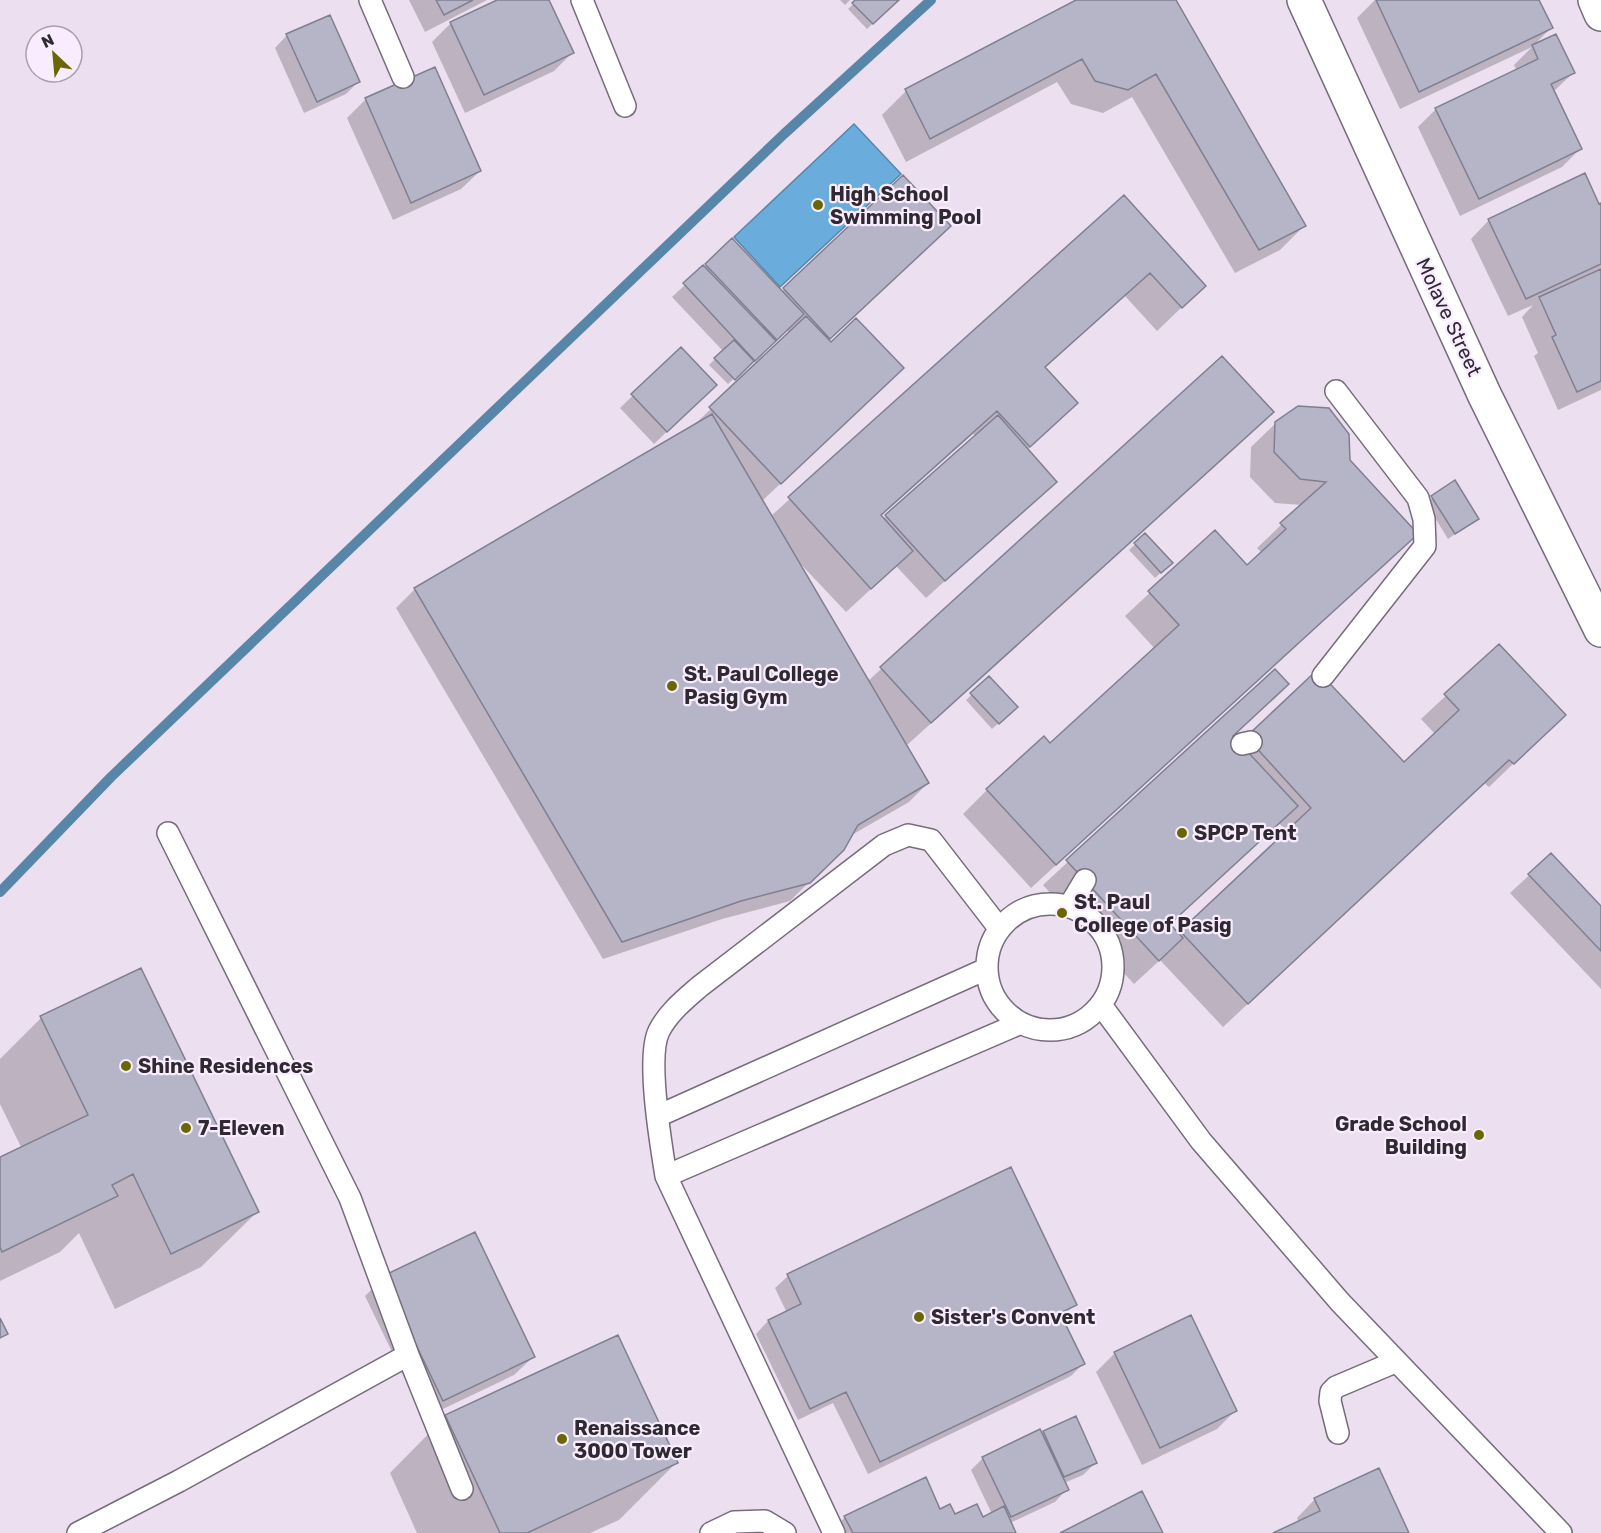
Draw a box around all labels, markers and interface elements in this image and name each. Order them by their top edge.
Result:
north arrow [24,24,84,84]
text: N [38,30,57,52]
place label: High School Swimming Pool [830,182,981,229]
marker: High School Swimming Pool [811,198,825,212]
street label: Molave Street [1411,254,1487,380]
place label: St. Paul College Pasig Gym [684,662,839,709]
marker: St. Paul College Pasig Gym [665,679,679,693]
place label: SPCP Tent [1194,821,1297,845]
marker: SPCP Tent [1175,826,1189,840]
place label: St. Paul College of Pasig [1074,890,1232,937]
marker: St. Paul College of Pasig [1055,906,1069,920]
place label: Shine Residences [138,1054,313,1078]
marker: Shine Residences [119,1059,133,1073]
place label: Grade School Building [1335,1112,1467,1159]
place label: 7-Eleven [198,1116,285,1140]
marker: 7-Eleven [179,1121,193,1135]
marker: Grade School Building [1472,1128,1486,1142]
place label: Sister's Convent [931,1305,1095,1329]
marker: Sister's Convent [912,1310,926,1324]
place label: Renaissance 3000 Tower [574,1416,701,1463]
marker: Renaissance 3000 Tower [555,1432,569,1446]

